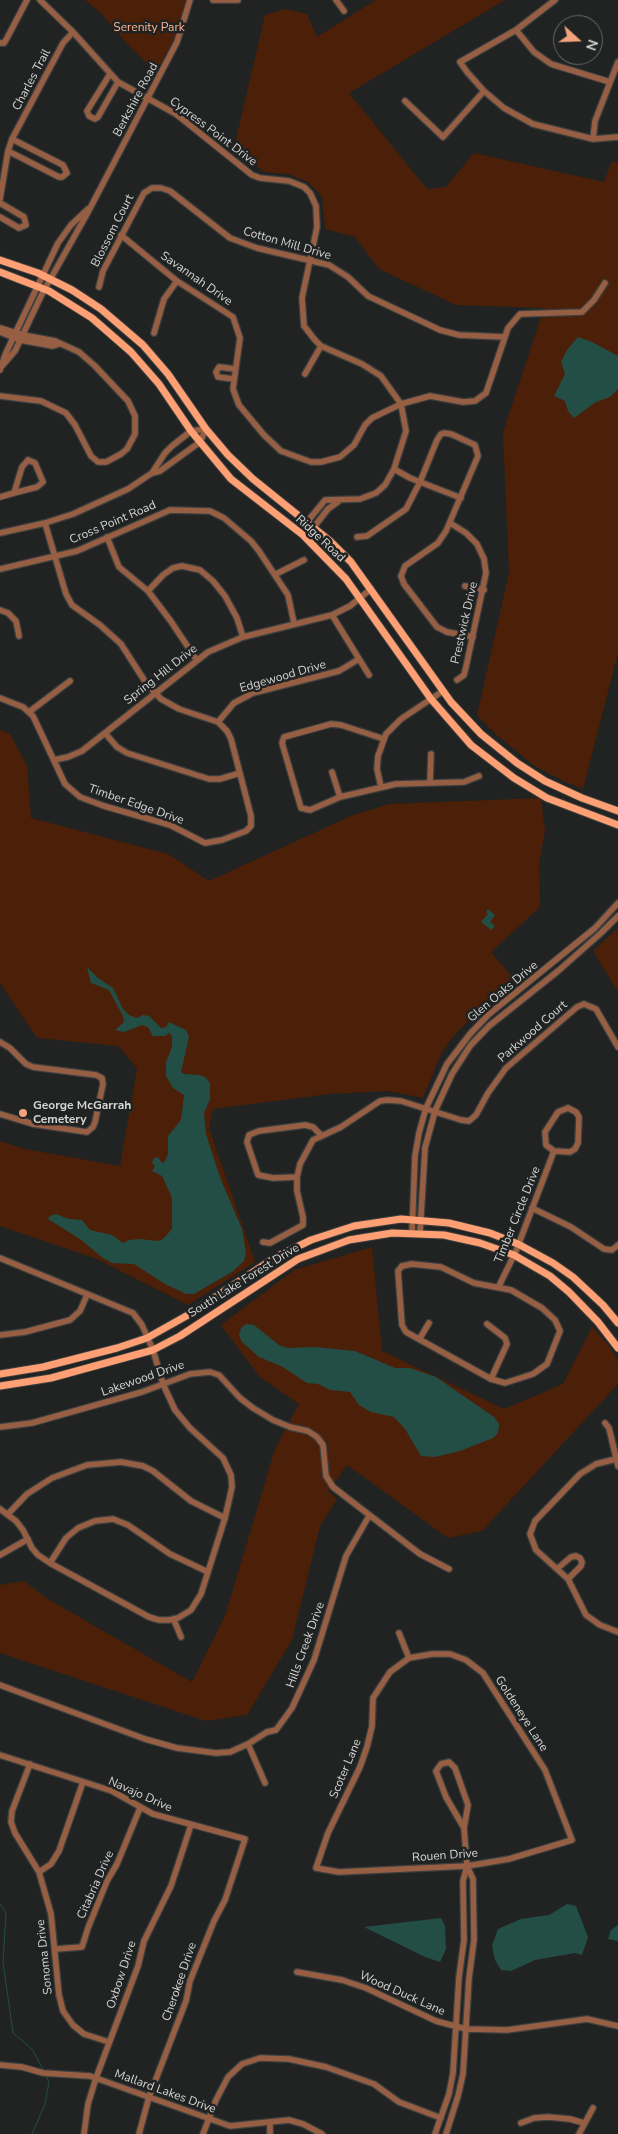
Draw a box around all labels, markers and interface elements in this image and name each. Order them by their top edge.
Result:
north arrow [553,15,603,65]
park label: Serenity Park [113,21,185,35]
text: N [581,37,602,53]
street label: Charles Trail [10,47,54,113]
street label: Berkshire Road [110,61,162,139]
street label: Cypress Point Drive [167,94,259,170]
street label: Blossom Court [88,192,138,270]
street label: Cotton Mill Drive [241,225,333,263]
street label: Savannah Drive [157,249,235,309]
street label: Cross Point Road [68,498,158,548]
street label: Ridge Road [292,513,348,565]
street label: Prestwick Drive [449,580,481,666]
street label: Spring Hill Drive [122,642,200,708]
street label: Edgewood Drive [238,658,328,696]
street label: Timber Edge Drive [86,782,186,828]
street label: Glen Oaks Drive [465,958,541,1026]
street label: Parkwood Court [495,998,571,1066]
place label: George McGarrah Cemetery [33,1099,131,1127]
marker: George McGarrah Cemetery [17,1107,29,1119]
street label: Timber Circle Drive [492,1165,544,1265]
street label: South Lake Forest Drive [186,1241,302,1321]
street label: Lakewood Drive [100,1358,186,1400]
street label: Hills Creek Drive [284,1600,328,1690]
street label: Goldeneye Lane [491,1674,551,1754]
street label: Scoter Lane [327,1737,365,1801]
street label: Navajo Drive [106,1774,174,1816]
street label: Rouen Drive [412,1847,478,1865]
street label: Citabria Drive [74,1849,118,1921]
street label: Sonoma Drive [34,1919,56,1995]
street label: Oxbow Drive [104,1939,140,2011]
street label: Cherokee Drive [160,1941,200,2023]
street label: Wood Duck Lane [357,1969,447,2019]
street label: Mallard Lakes Drive [112,2067,218,2117]

